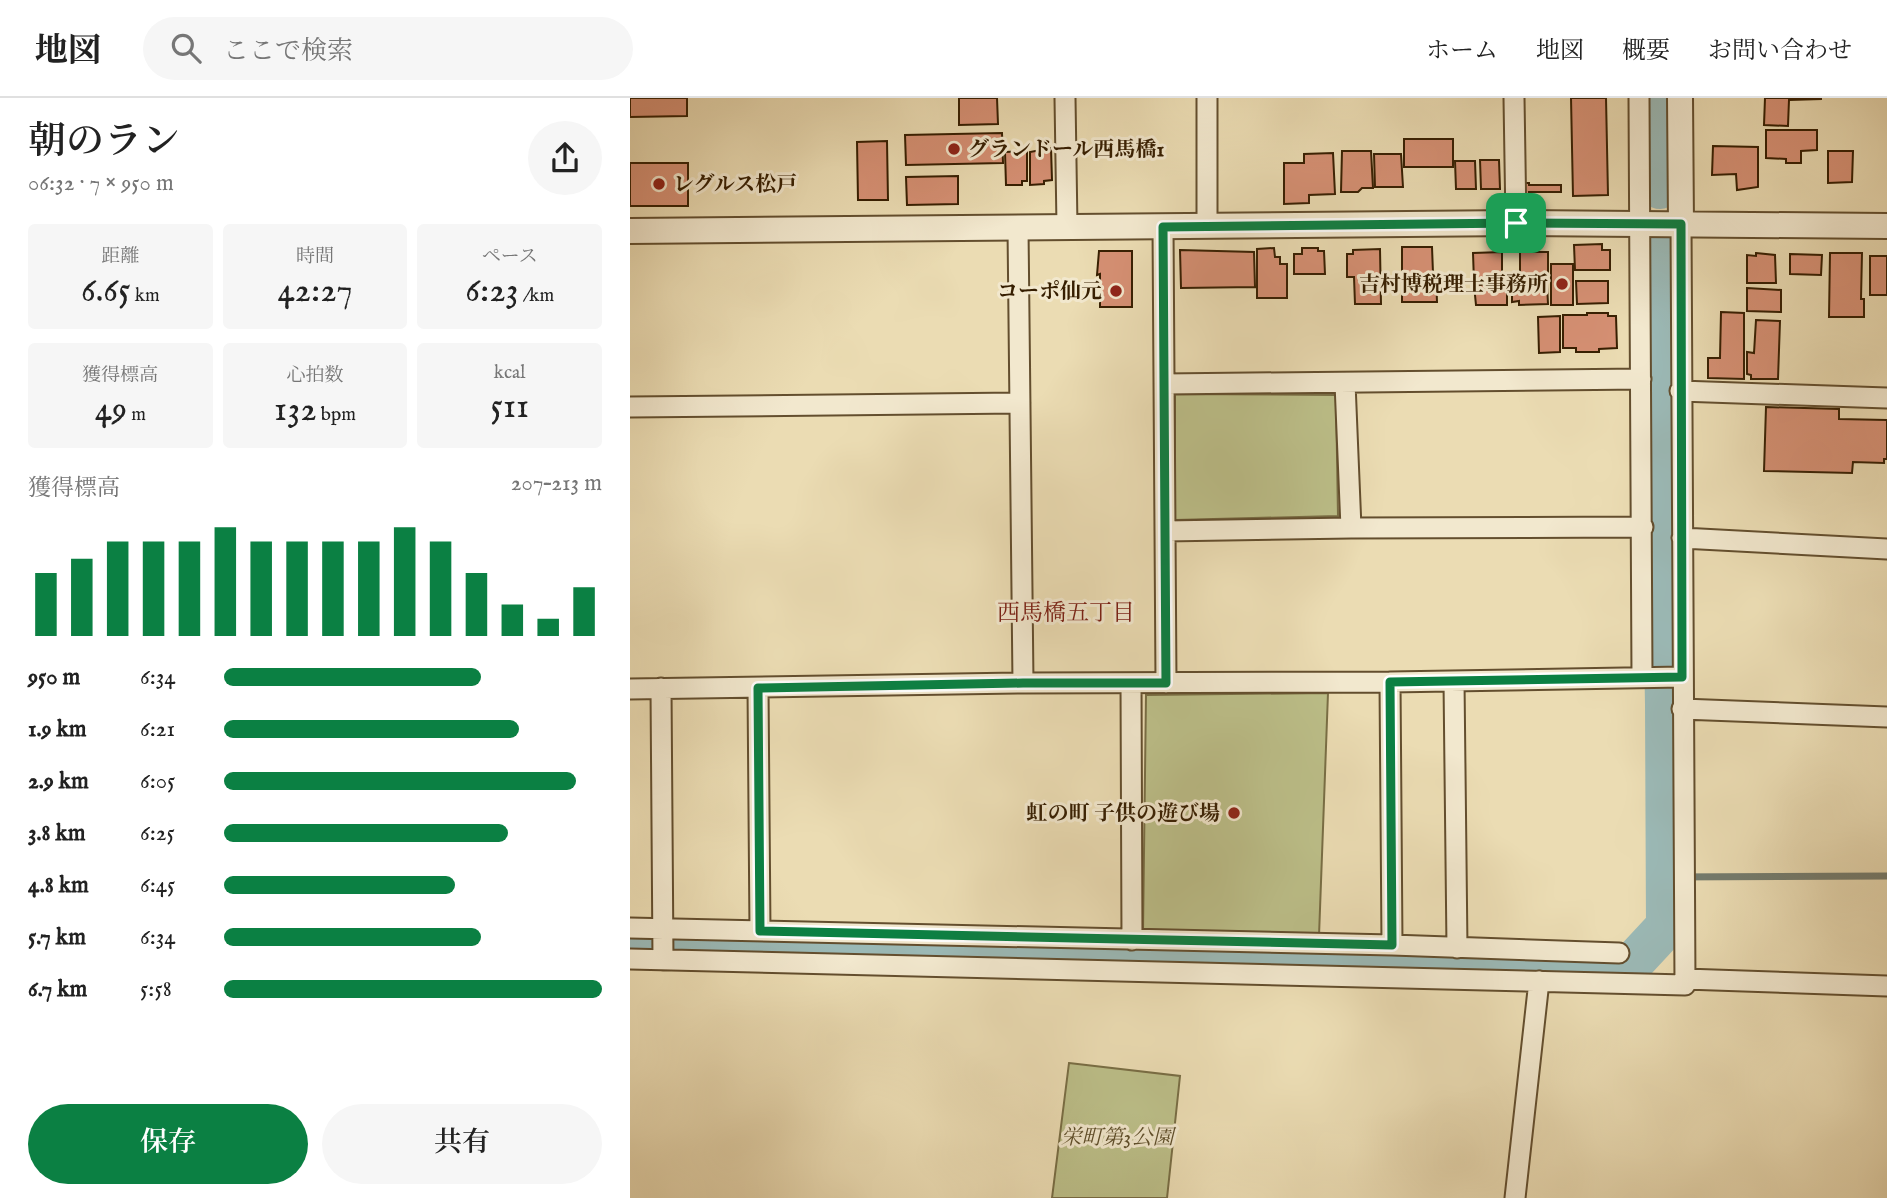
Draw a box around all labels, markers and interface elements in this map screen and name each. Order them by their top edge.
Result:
search box [143,17,633,80]
icon: search [167,29,205,67]
text: 地図 [35,31,101,73]
text: ここで検索 [223,35,353,68]
text: ホーム [1426,36,1498,67]
text: 地図 [1536,36,1584,67]
text: 概要 [1622,36,1670,67]
text: お問い合わせ [1708,36,1852,67]
text: 朝のラン [28,119,180,167]
button: share [528,121,602,195]
place label: グランドール西馬橋1 [968,137,1165,164]
marker: グランドール西馬橋1 [946,141,962,157]
text: 06:32 · 7 × 950 m [28,169,174,198]
place label: レグルス松戸 [673,172,797,199]
marker: レグルス松戸 [651,176,667,192]
pin [1486,193,1546,253]
icon: arrive [1497,204,1535,242]
text: 距離 [101,245,139,269]
text: 時間 [296,245,334,269]
text: ペース [482,245,538,269]
text: 6.65 [81,269,131,314]
text: 42:27 [277,269,353,314]
text: 6:23 [465,269,519,314]
place label: 吉村博税理士事務所 [1359,272,1548,299]
marker: 吉村博税理士事務所 [1554,276,1570,292]
place label: コーポ仙元 [997,279,1102,306]
marker: コーポ仙元 [1108,283,1124,299]
text: km [131,284,160,308]
text: /km [519,284,554,308]
text: kcal [494,361,526,385]
text: 獲得標高 [82,364,158,388]
text: 心拍数 [286,364,344,388]
text: 511 [490,385,529,430]
text: 49 [95,388,127,433]
text: 132 [274,388,317,433]
text: m [127,403,146,427]
text: bpm [317,403,356,427]
text: 207–213 m [511,469,602,498]
text: 獲得標高 [28,474,120,503]
district label: 西馬橋五丁目 [997,599,1135,628]
text: 950 m [28,663,80,692]
text: 6:34 [140,663,176,692]
text: 1.9 km [28,715,87,744]
text: 6:21 [140,715,175,744]
text: 2.9 km [28,767,89,796]
text: 6:05 [140,767,175,796]
place label: 虹の町 子供の遊び場 [1026,801,1220,828]
marker: 虹の町 子供の遊び場 [1226,805,1242,821]
text: 3.8 km [28,819,86,848]
text: 6:25 [140,819,175,848]
text: 4.8 km [28,871,89,900]
text: 6:45 [140,871,175,900]
text: 5.7 km [28,923,86,952]
text: 6:34 [140,923,176,952]
text: 6.7 km [28,975,87,1004]
text: 5:58 [140,975,172,1004]
button: 保存 [28,1104,308,1184]
button: 共有 [322,1104,602,1184]
park label: 栄町第3公園 [1061,1125,1176,1152]

